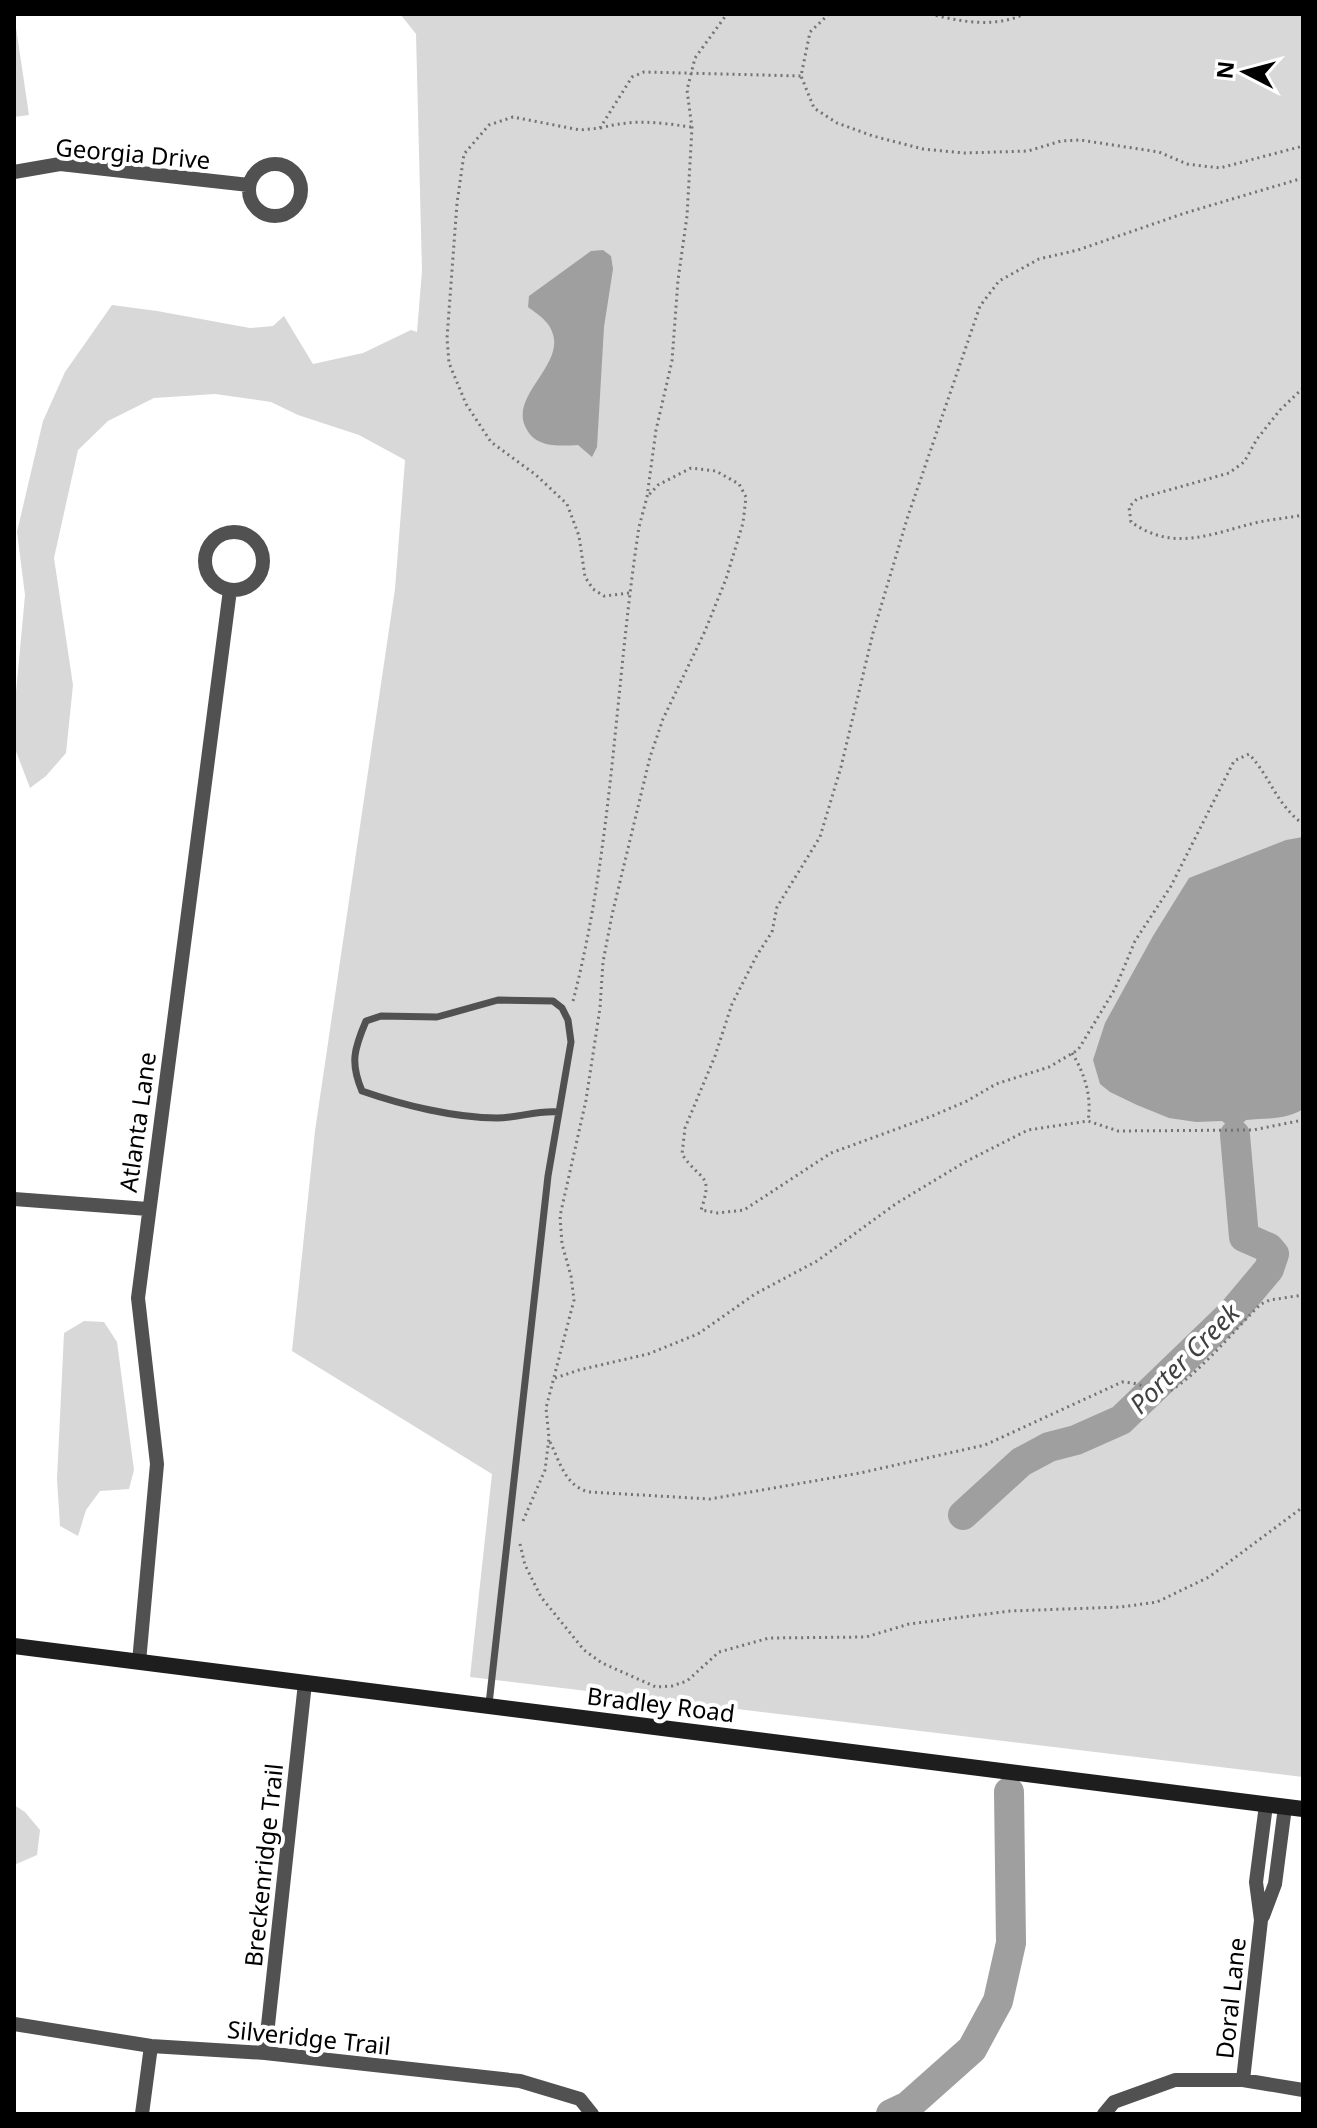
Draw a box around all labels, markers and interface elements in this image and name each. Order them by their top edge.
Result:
north arrow [1205,32,1285,112]
text: N [1208,59,1240,80]
street label: Georgia Drive [54,130,212,176]
street label: Atlanta Lane [111,1050,163,1194]
water label: Porter Creek [1121,1294,1248,1421]
street label: Bradley Road [585,1679,737,1729]
street label: Breckenridge Trail [236,1762,290,1968]
street label: Doral Lane [1207,1936,1253,2060]
street label: Silveridge Trail [226,2012,392,2062]

